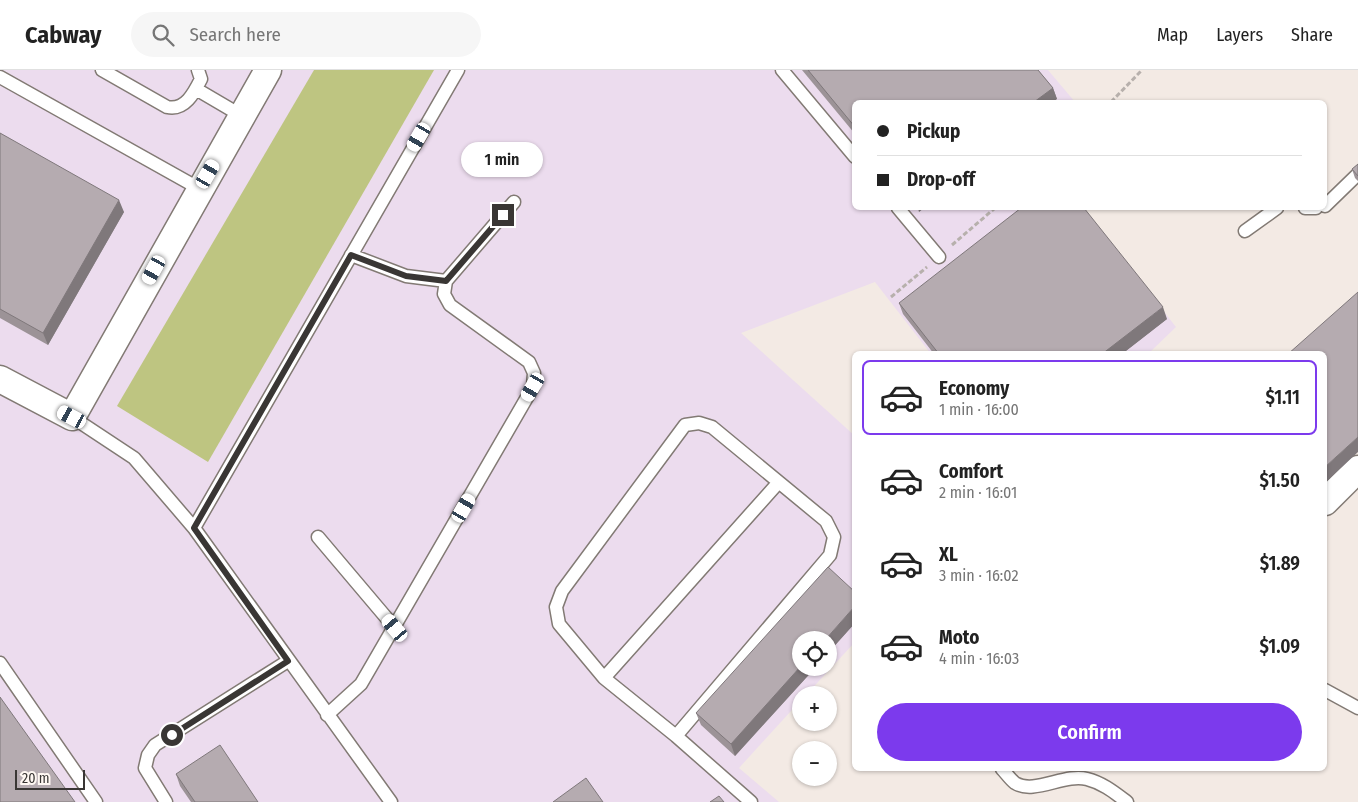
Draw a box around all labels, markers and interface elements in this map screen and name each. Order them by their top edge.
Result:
search box [131,12,481,57]
text: Cabway [25,21,101,49]
icon: search [149,21,177,49]
text: Search here [189,23,281,46]
text: Map [1157,24,1188,46]
text: Layers [1216,24,1263,46]
text: Share [1291,24,1333,46]
car [405,120,432,154]
text: Pickup [907,120,960,143]
callout: 1 min [462,142,544,178]
text: 1 min [485,150,519,169]
car [194,157,221,191]
text: Drop-off [907,168,975,191]
route end [492,204,514,226]
car [140,253,167,287]
car [519,370,546,404]
icon: car [879,375,924,420]
text: Economy [939,377,1009,400]
text: $1.11 [1265,386,1300,409]
text: 1 min · 16:00 [939,400,1019,419]
car [55,403,88,431]
icon: car [879,458,924,503]
text: Comfort [939,460,1003,483]
text: $1.50 [1259,469,1300,492]
text: 2 min · 16:01 [939,483,1017,502]
car [450,491,477,525]
icon: car [879,541,924,586]
text: XL [939,543,958,566]
text: $1.89 [1260,552,1300,575]
text: 3 min · 16:02 [939,566,1018,585]
car [379,612,410,644]
icon: car [879,624,924,669]
text: Moto [939,626,979,649]
map controls [792,631,837,786]
button: locate [792,631,837,676]
text: $1.09 [1260,635,1300,658]
text: 4 min · 16:03 [939,649,1019,668]
button: + [792,686,837,731]
button: Confirm [877,703,1302,761]
route start [161,724,183,746]
button: − [792,741,837,786]
scale bar [15,767,85,790]
text: 20 m [22,770,50,787]

